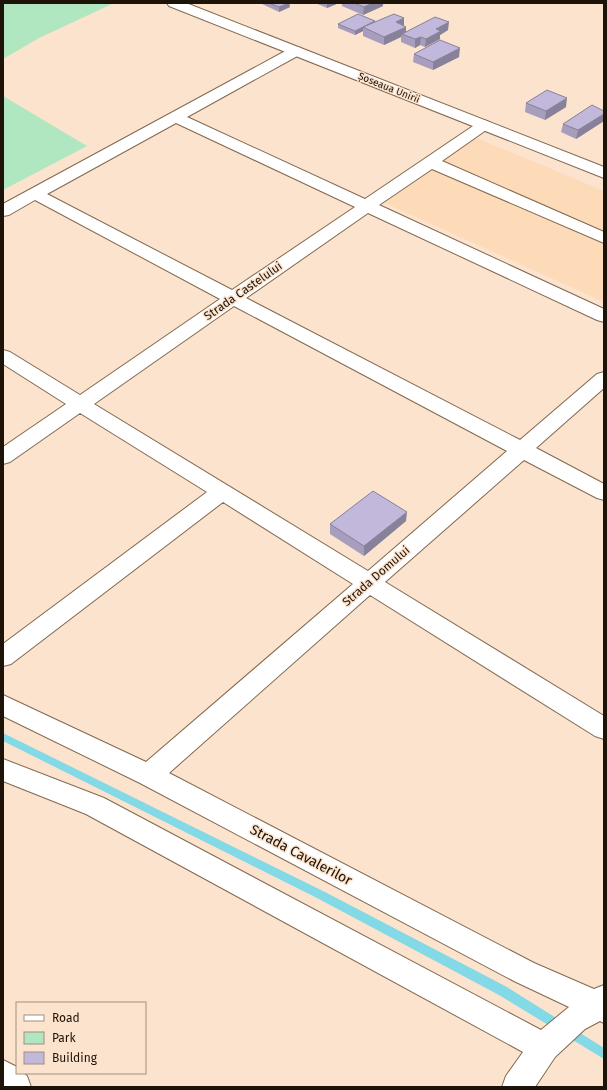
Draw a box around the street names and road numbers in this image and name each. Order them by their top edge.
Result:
street label: Șoseaua Unirii [356,70,422,106]
street label: Strada Castelului [201,259,285,323]
street label: Strada Domului [340,543,412,609]
street label: Strada Cavalerilor [247,821,355,889]

